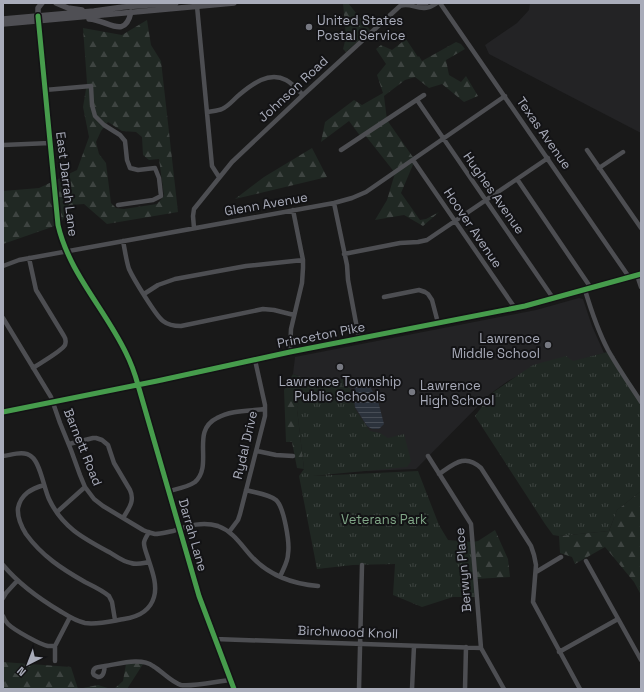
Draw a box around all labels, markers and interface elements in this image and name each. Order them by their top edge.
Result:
place label: United States Postal Service [317,12,406,44]
marker: United States Postal Service [304,22,314,32]
street label: Johnson Road [254,52,332,126]
street label: Texas Avenue [513,94,575,172]
street label: East Darrah Lane [52,131,82,237]
street label: Hughes Avenue [459,149,529,237]
street label: Hoover Avenue [440,185,506,271]
street label: Glenn Avenue [223,188,309,220]
street label: Princeton Pike [275,318,367,352]
place label: Lawrence Middle School [452,330,540,362]
marker: Lawrence Middle School [543,340,553,350]
marker: Lawrence Township Public Schools [335,362,345,372]
place label: Lawrence Township Public Schools [279,373,401,405]
place label: Lawrence High School [420,377,494,409]
marker: Lawrence High School [407,387,417,397]
street label: Barnett Road [60,406,106,488]
street label: Rydal Drive [229,409,261,481]
street label: Darrah Lane [175,497,211,573]
park label: Veterans Park [341,511,427,528]
street label: Berwyn Place [451,527,475,613]
street label: Birchwood Knoll [297,622,399,642]
north arrow [8,644,48,684]
text: N [14,664,29,679]

